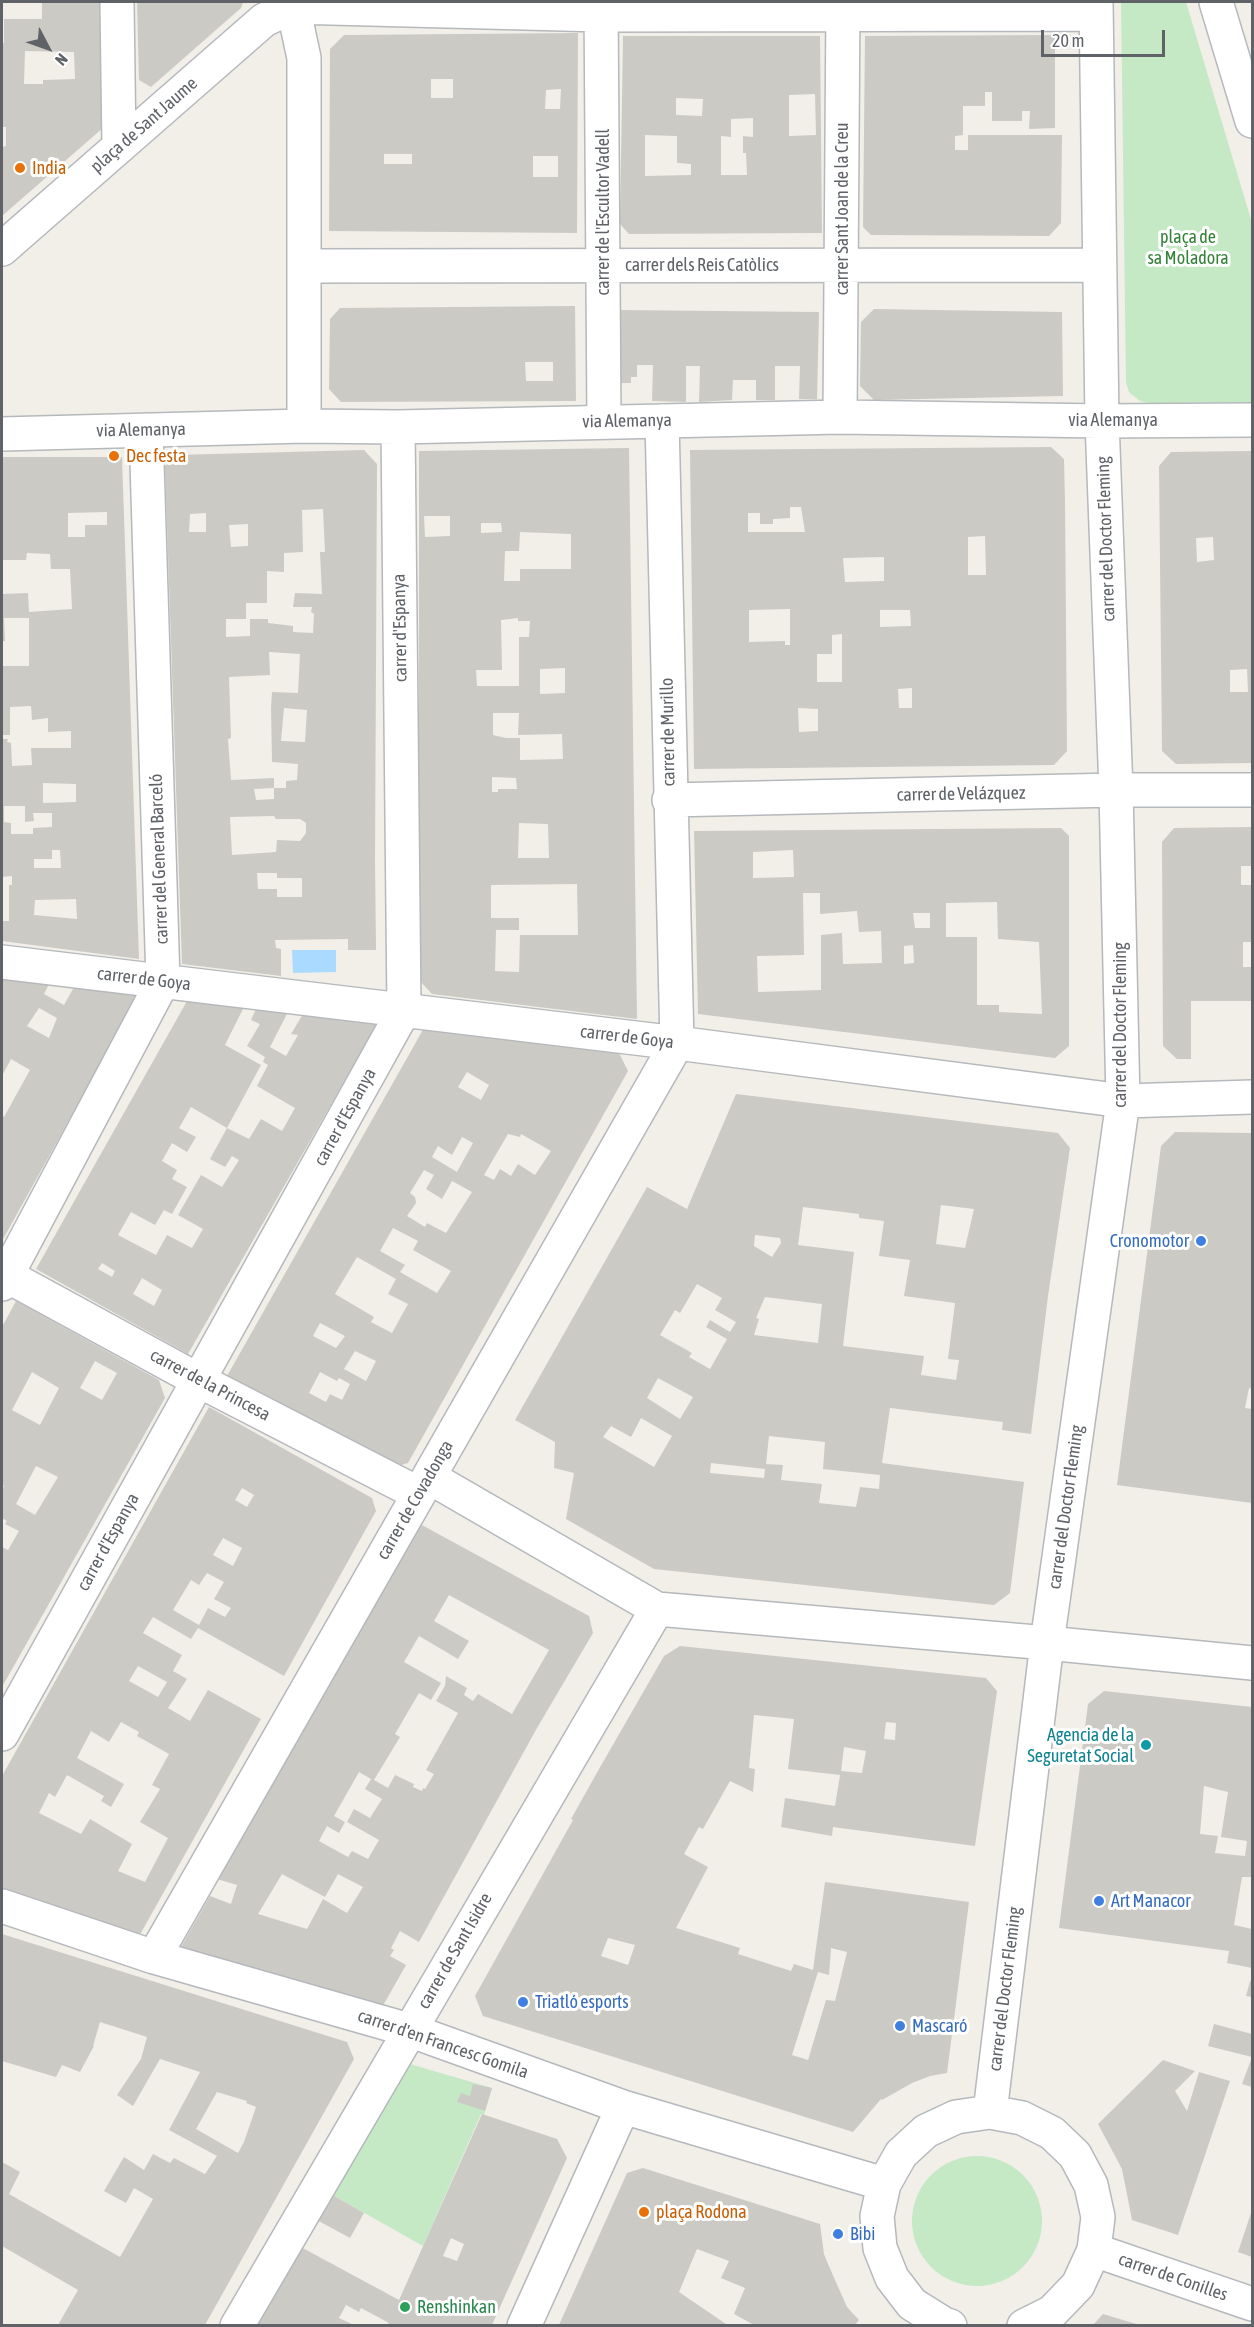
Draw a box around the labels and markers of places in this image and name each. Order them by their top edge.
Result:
place label: India [32,157,66,179]
marker: India [13,161,27,175]
place label: Dec festa [126,445,186,467]
marker: Dec festa [107,449,121,463]
place label: Cronomotor [1110,1230,1189,1252]
marker: Cronomotor [1194,1234,1208,1248]
place label: Agencia de la Seguretat Social [1027,1724,1134,1766]
marker: Agencia de la Seguretat Social [1139,1738,1153,1752]
place label: Art Manacor [1111,1890,1191,1912]
marker: Art Manacor [1092,1894,1106,1908]
place label: Triatló esports [535,1991,629,2013]
marker: Triatló esports [516,1995,530,2009]
place label: Mascaró [912,2015,968,2037]
marker: Mascaró [893,2019,907,2033]
place label: plaça Rodona [656,2201,747,2223]
marker: plaça Rodona [637,2205,651,2219]
place label: Bibi [850,2223,875,2245]
marker: Bibi [831,2227,845,2241]
place label: Renshinkan [417,2296,496,2318]
marker: Renshinkan [398,2300,412,2314]

